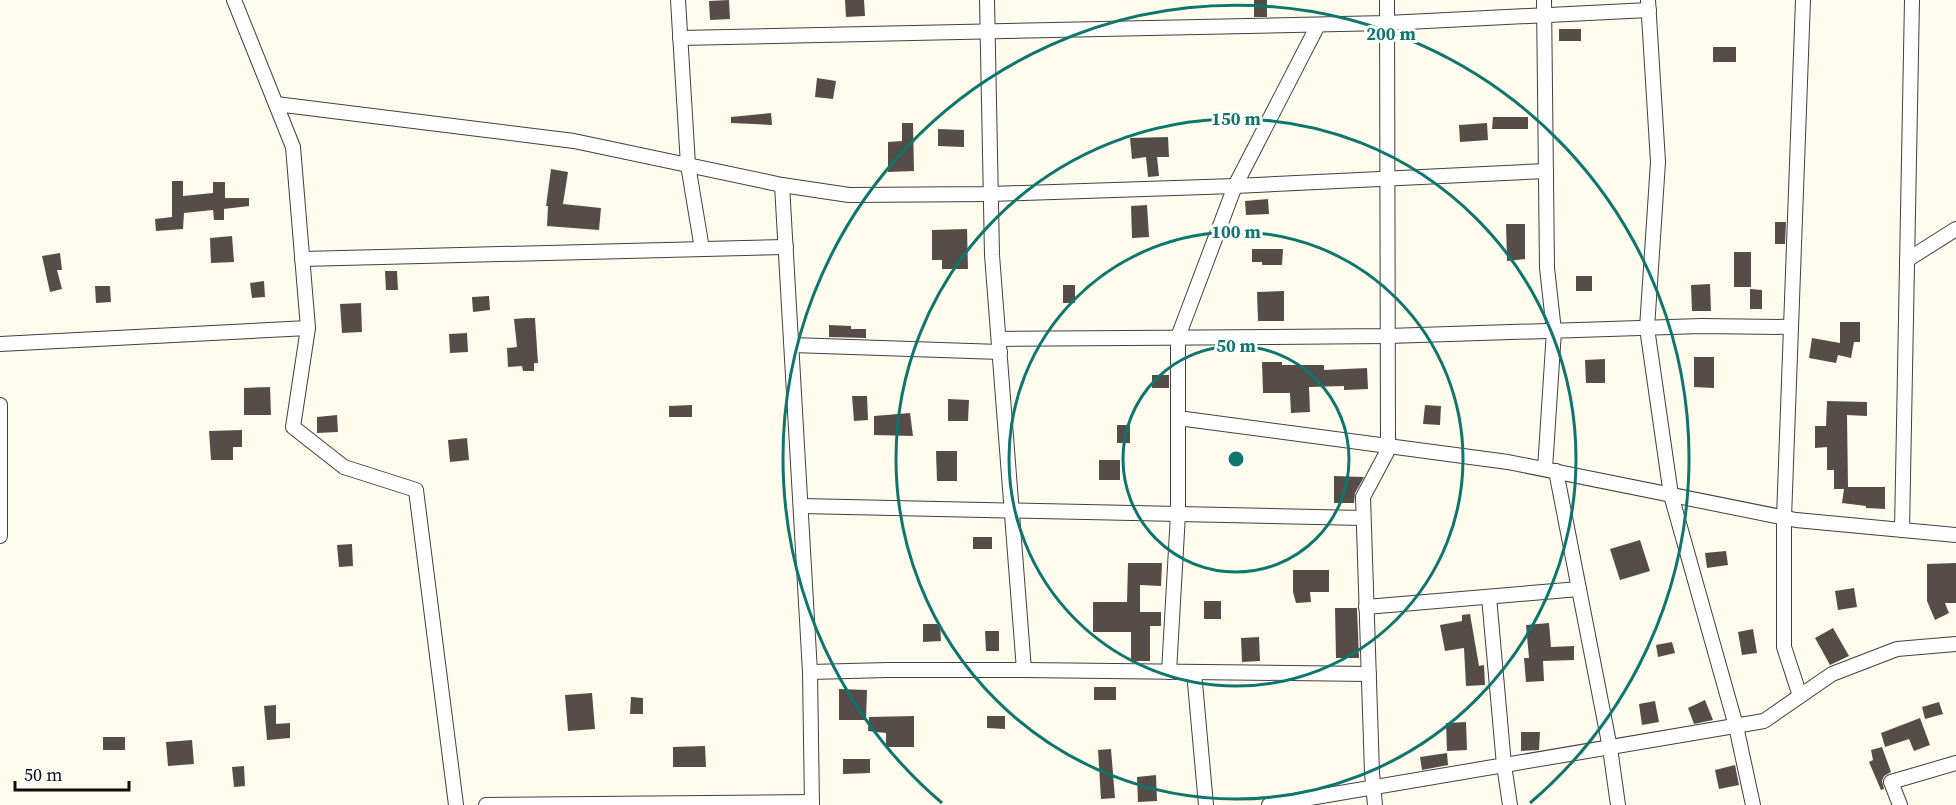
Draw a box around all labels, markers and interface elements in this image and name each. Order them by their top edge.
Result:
text: 200 m [1366,21,1416,46]
text: 150 m [1211,106,1261,131]
text: 100 m [1211,219,1261,244]
text: 50 m [1216,333,1256,358]
centre of rings [1226,449,1246,469]
scale bar [15,754,129,792]
text: 50 m [24,762,62,787]

